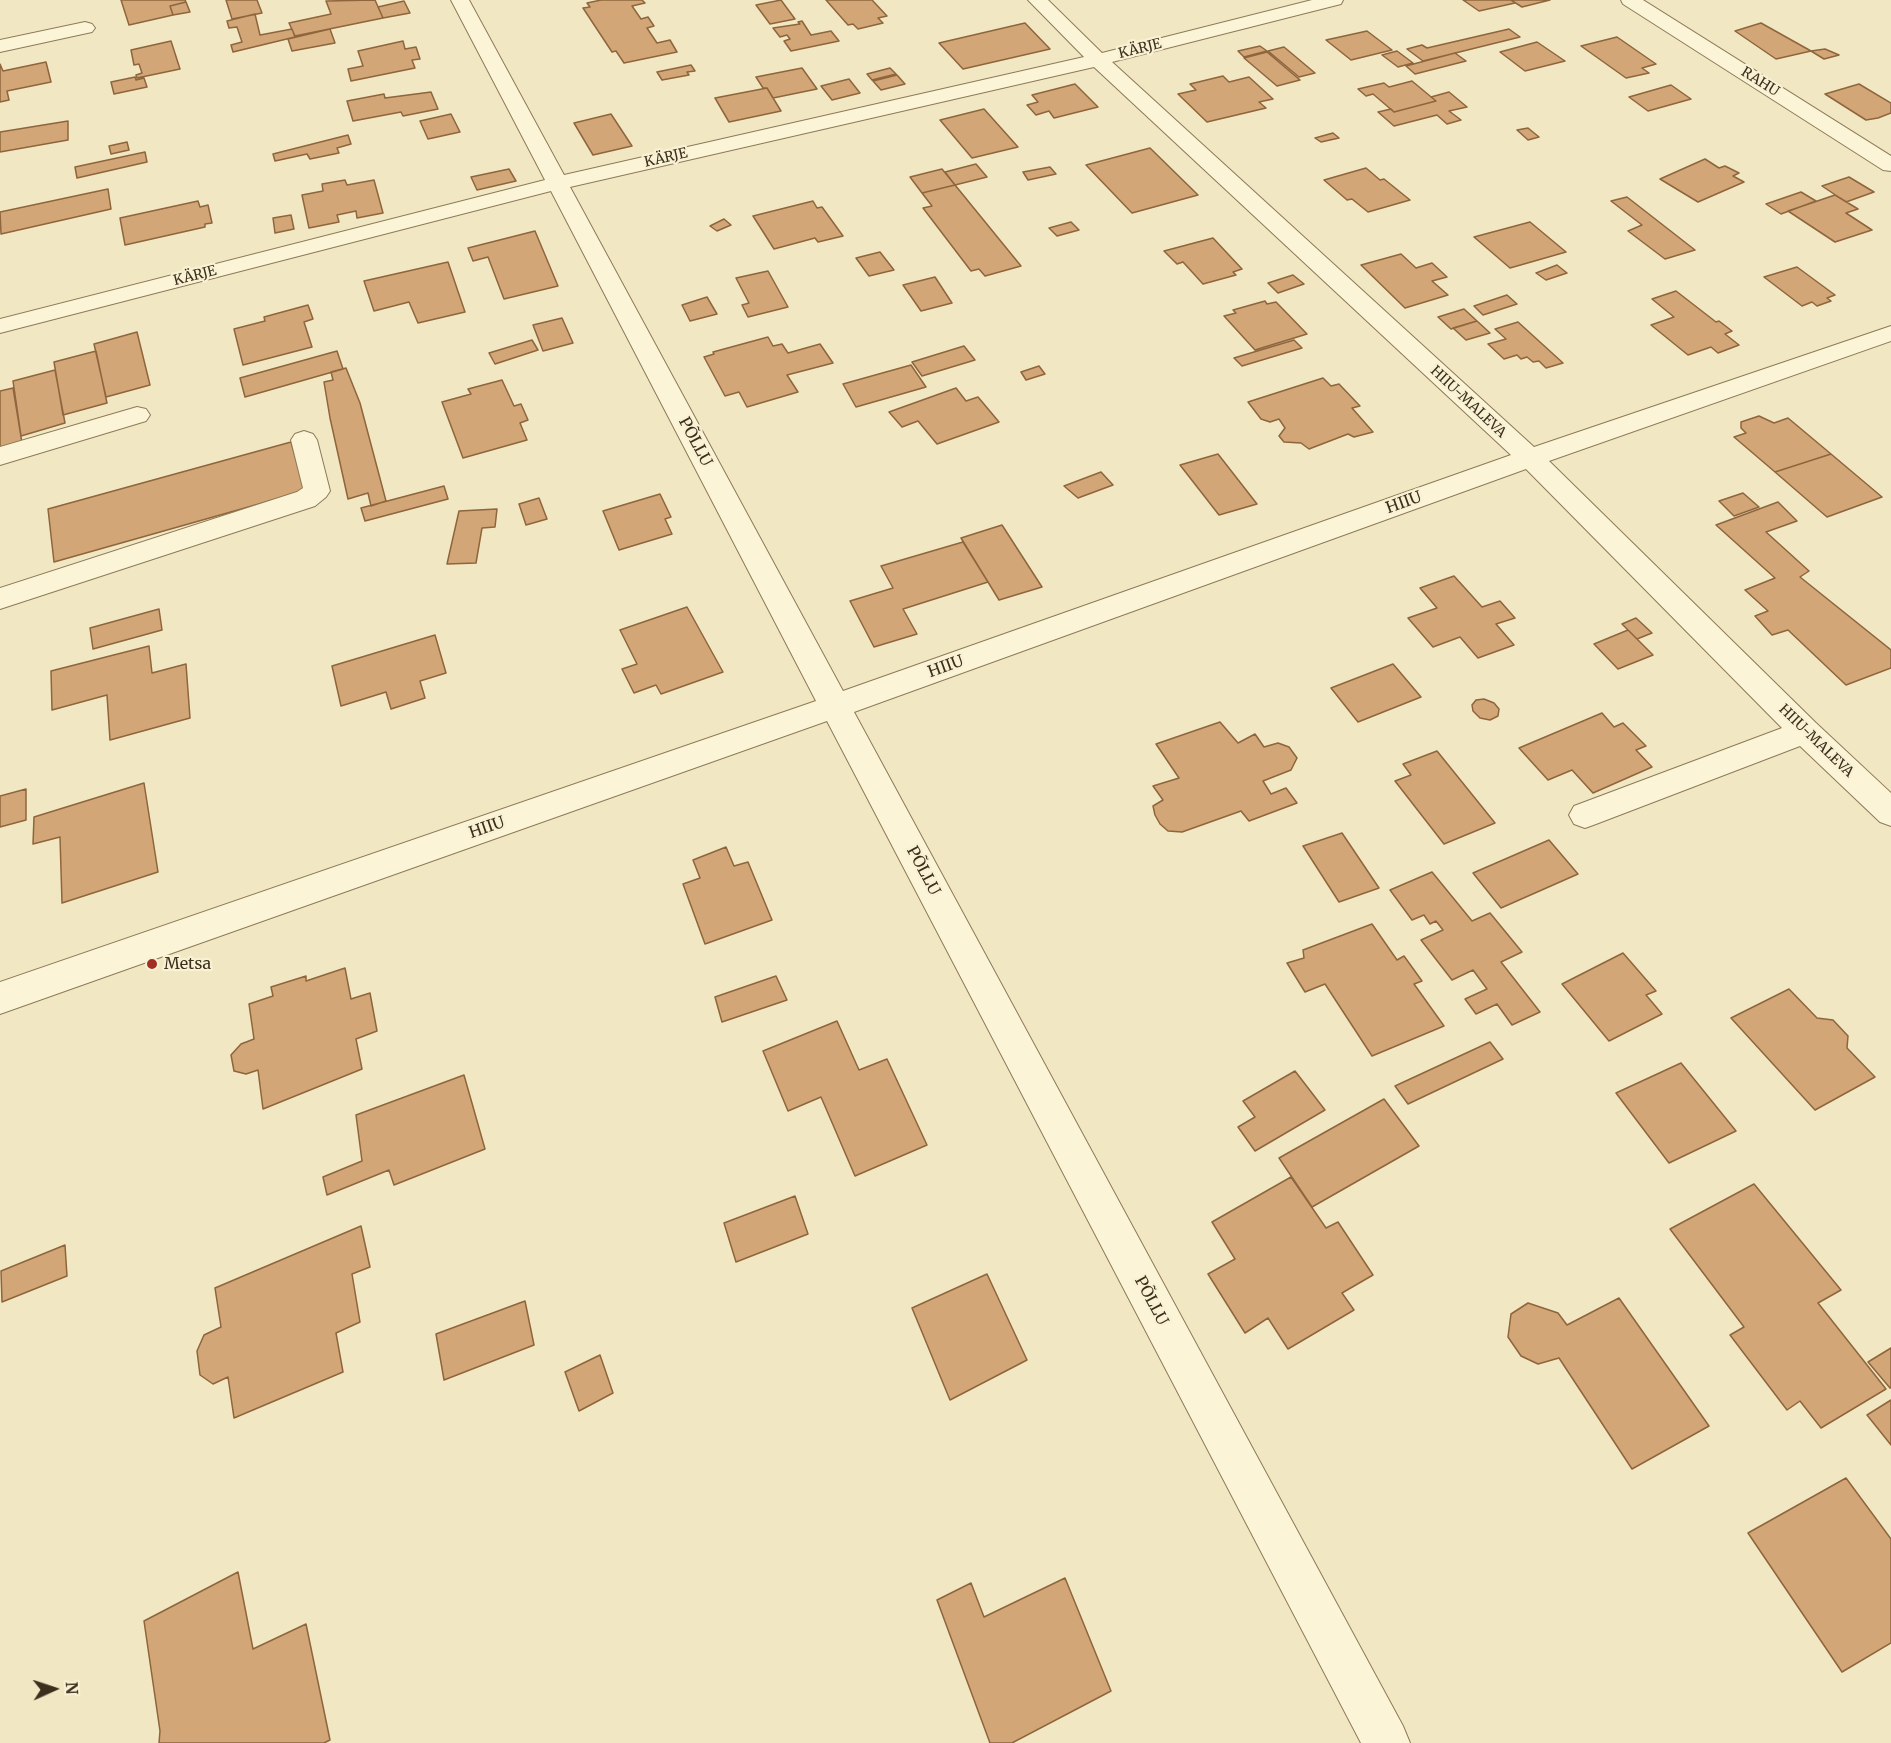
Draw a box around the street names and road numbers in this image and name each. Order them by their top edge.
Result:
street label: KÄRJE [1117,36,1163,62]
street label: RAHU [1738,64,1782,100]
street label: KÄRJE [643,145,689,171]
street label: KÄRJE [172,263,218,289]
street label: HIIU-MALEVA [1427,363,1509,441]
street label: PÕLLU [674,414,716,470]
street label: HIIU [1384,488,1424,518]
street label: HIIU [926,652,966,682]
street label: HIIU-MALEVA [1775,701,1857,781]
street label: HIIU [467,813,507,843]
street label: PÕLLU [902,843,944,899]
street label: PÕLLU [1130,1273,1172,1329]

